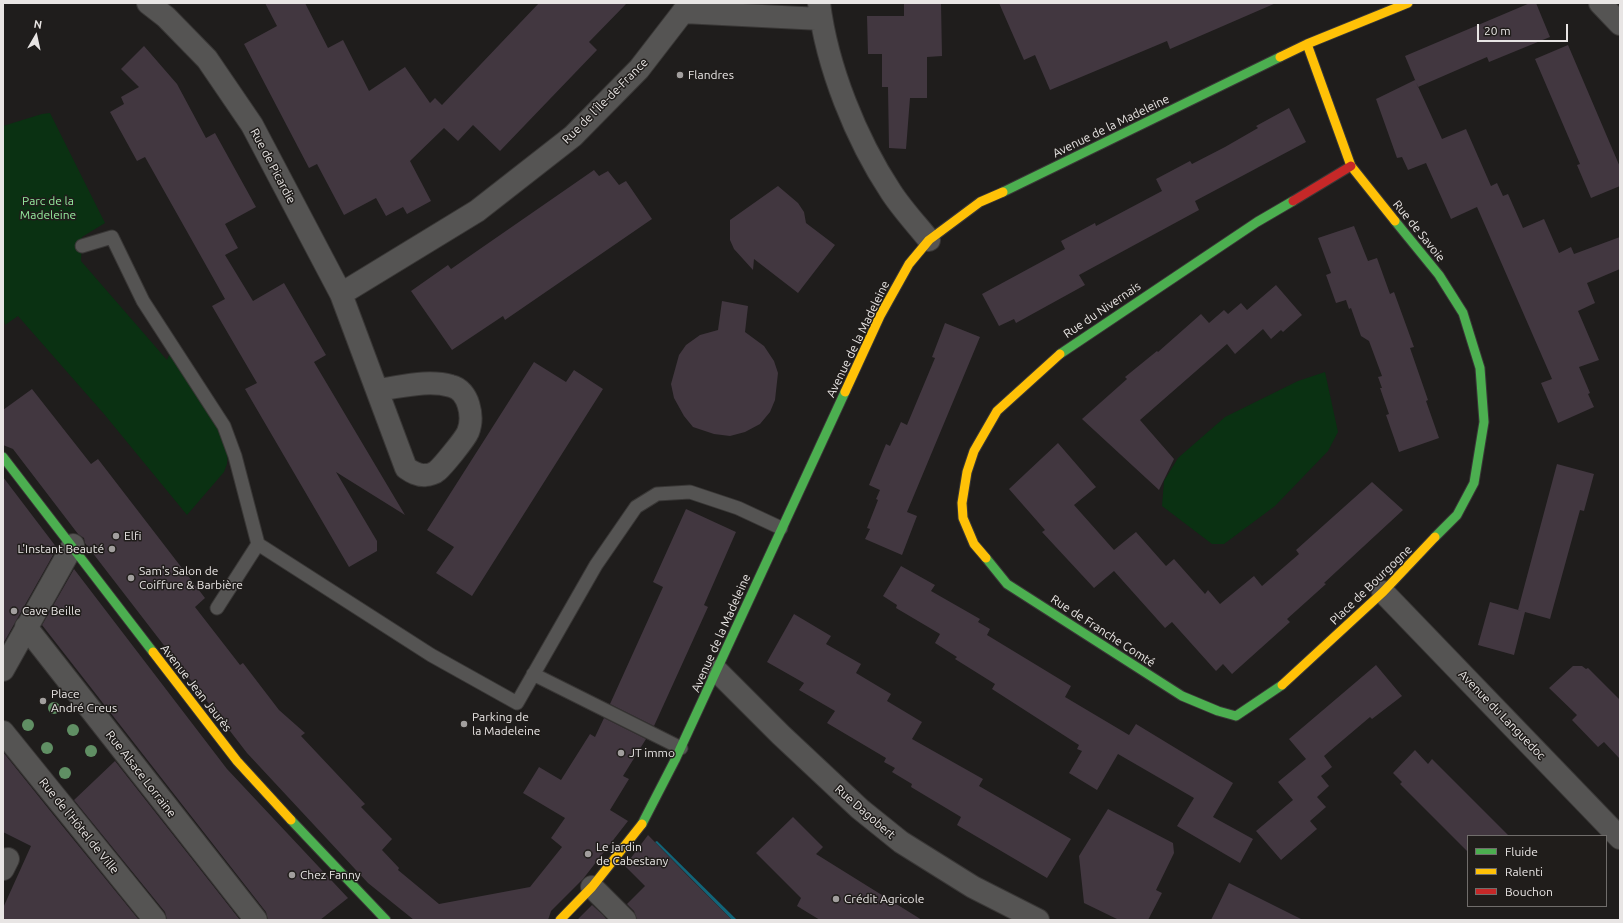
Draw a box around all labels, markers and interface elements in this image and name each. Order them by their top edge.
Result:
north arrow [16,16,56,56]
scale bar [1479,16,1570,42]
text: N [33,18,43,31]
text: 20 m [1484,24,1511,37]
street label: Rue de l'Île-de-France [559,55,651,147]
place label: Flandres [688,68,734,82]
marker: Flandres [675,70,685,80]
street label: Avenue de la Madeleine [1050,91,1172,161]
street label: Rue de Picardie [247,126,299,206]
park label: Parc de la Madeleine [20,194,76,222]
street label: Rue de Savoie [1390,197,1448,265]
street label: Avenue de la Madeleine [823,278,893,400]
street label: Rue du Nivernais [1061,279,1143,341]
place label: Elfi [124,529,141,543]
marker: Elfi [111,531,121,541]
place label: L'Instant Beauté [17,542,104,556]
street label: Place de Bourgogne [1327,542,1415,628]
marker: L'Instant Beauté [107,544,117,554]
place label: Sam's Salon de Coiffure & Barbière [139,564,243,592]
street label: Avenue de la Madeleine [688,572,754,694]
marker: Sam's Salon de Coiffure & Barbière [126,573,136,583]
street label: Rue de Franche Comté [1048,592,1158,670]
place label: Cave Beille [22,604,81,618]
marker: Cave Beille [9,606,19,616]
street label: Avenue Jean Jaurès [157,642,235,734]
street label: Avenue du Languedoc [1456,667,1548,763]
place label: Place André Creus [51,687,117,715]
marker: Place André Creus [38,696,48,706]
place label: Parking de la Madeleine [472,710,540,738]
marker: Parking de la Madeleine [459,719,469,729]
street label: Rue Alsace Lorraine [103,728,179,820]
place label: JT immo [629,746,675,760]
marker: JT immo [616,748,626,758]
street label: Rue de l'Hôtel de Ville [36,775,122,877]
street label: Rue Dagobert [832,782,898,842]
legend [1467,835,1607,907]
place label: Le jardin de Cabestany [596,840,668,868]
text: Fluide [1505,845,1538,858]
marker: Le jardin de Cabestany [583,849,593,859]
text: Ralenti [1505,865,1543,878]
place label: Chez Fanny [300,868,361,882]
marker: Chez Fanny [287,870,297,880]
text: Bouchon [1505,885,1553,898]
place label: Crédit Agricole [844,892,924,906]
marker: Crédit Agricole [831,894,841,904]

